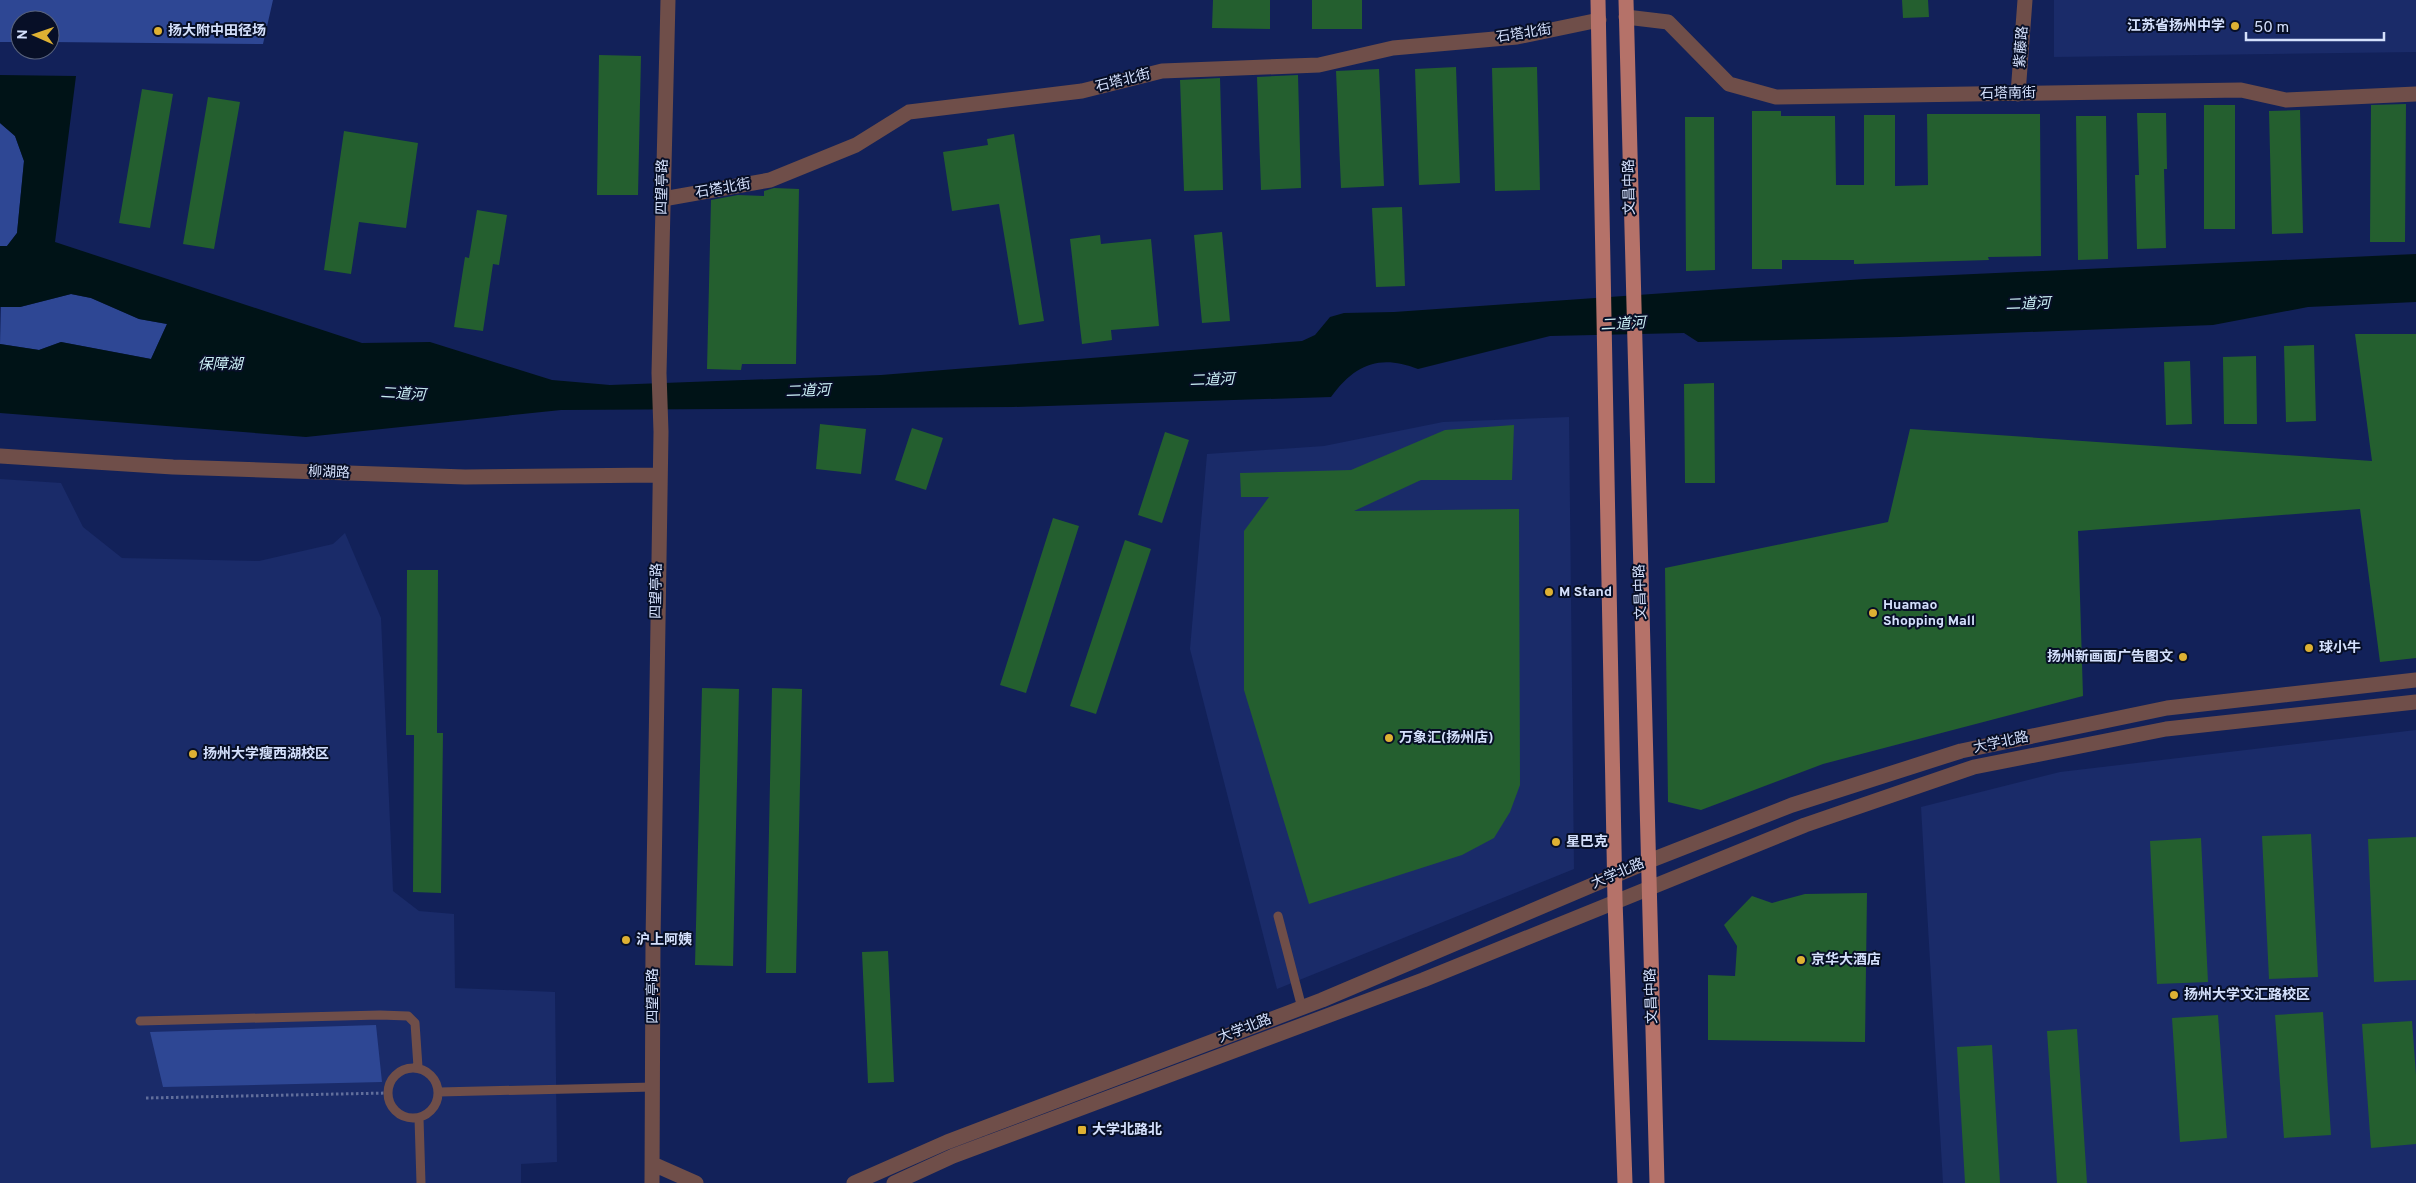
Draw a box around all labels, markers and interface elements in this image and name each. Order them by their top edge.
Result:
north arrow [10,10,60,60]
scale bar [2246,10,2384,42]
place label: 江苏省扬州中学 [2127,17,2225,35]
text: 50 m [2254,19,2289,38]
street label: 石塔北街 [1495,20,1553,47]
marker: 江苏省扬州中学 [2229,20,2241,32]
place label: 扬大附中田径场 [168,23,266,40]
marker: 扬大附中田径场 [152,25,164,37]
street label: 紫藤路 [2012,25,2032,69]
text: N [15,29,32,40]
street label: 石塔北街 [1094,65,1152,96]
street label: 石塔南街 [1980,85,2036,103]
street label: 四望亭路 [654,159,672,215]
street label: 文昌中路 [1621,159,1639,215]
street label: 石塔北街 [694,175,752,202]
water label: 二道河 [2005,295,2054,315]
water label: 二道河 [1600,314,1649,336]
water label: 保障湖 [197,356,244,375]
water label: 二道河 [1189,371,1238,391]
water label: 二道河 [785,382,834,402]
water label: 二道河 [380,384,429,406]
street label: 柳湖路 [308,464,350,482]
street label: 四望亭路 [648,563,666,619]
street label: 文昌中路 [1632,564,1650,620]
place label: M Stand [1559,584,1612,601]
marker: M Stand [1543,586,1555,598]
place label: Huamao Shopping Mall [1883,597,1975,630]
marker: Huamao Shopping Mall [1867,607,1879,619]
place label: 球小牛 [2319,640,2361,657]
marker: 球小牛 [2303,642,2315,654]
place label: 扬州新画面广告图文 [2047,648,2173,666]
marker: 扬州新画面广告图文 [2177,651,2189,663]
street label: 大学北路 [1972,728,2030,757]
place label: 万象汇(扬州店) [1399,729,1493,747]
marker: 万象汇(扬州店) [1383,732,1395,744]
place label: 扬州大学瘦西湖校区 [203,745,329,763]
marker: 扬州大学瘦西湖校区 [187,748,199,760]
place label: 星巴克 [1566,834,1608,851]
marker: 星巴克 [1550,836,1562,848]
street label: 大学北路 [1589,854,1647,893]
place label: 沪上阿姨 [636,932,692,949]
marker: 沪上阿姨 [620,934,632,946]
place label: 京华大酒店 [1811,951,1881,969]
marker: 京华大酒店 [1795,954,1807,966]
street label: 四望亭路 [645,968,662,1024]
street label: 文昌中路 [1643,968,1661,1024]
place label: 扬州大学文汇路校区 [2184,986,2310,1004]
marker: 扬州大学文汇路校区 [2168,989,2180,1001]
street label: 大学北路 [1215,1010,1274,1047]
place label: 大学北路北 [1092,1122,1162,1139]
marker: 大学北路北 [1076,1124,1088,1136]

